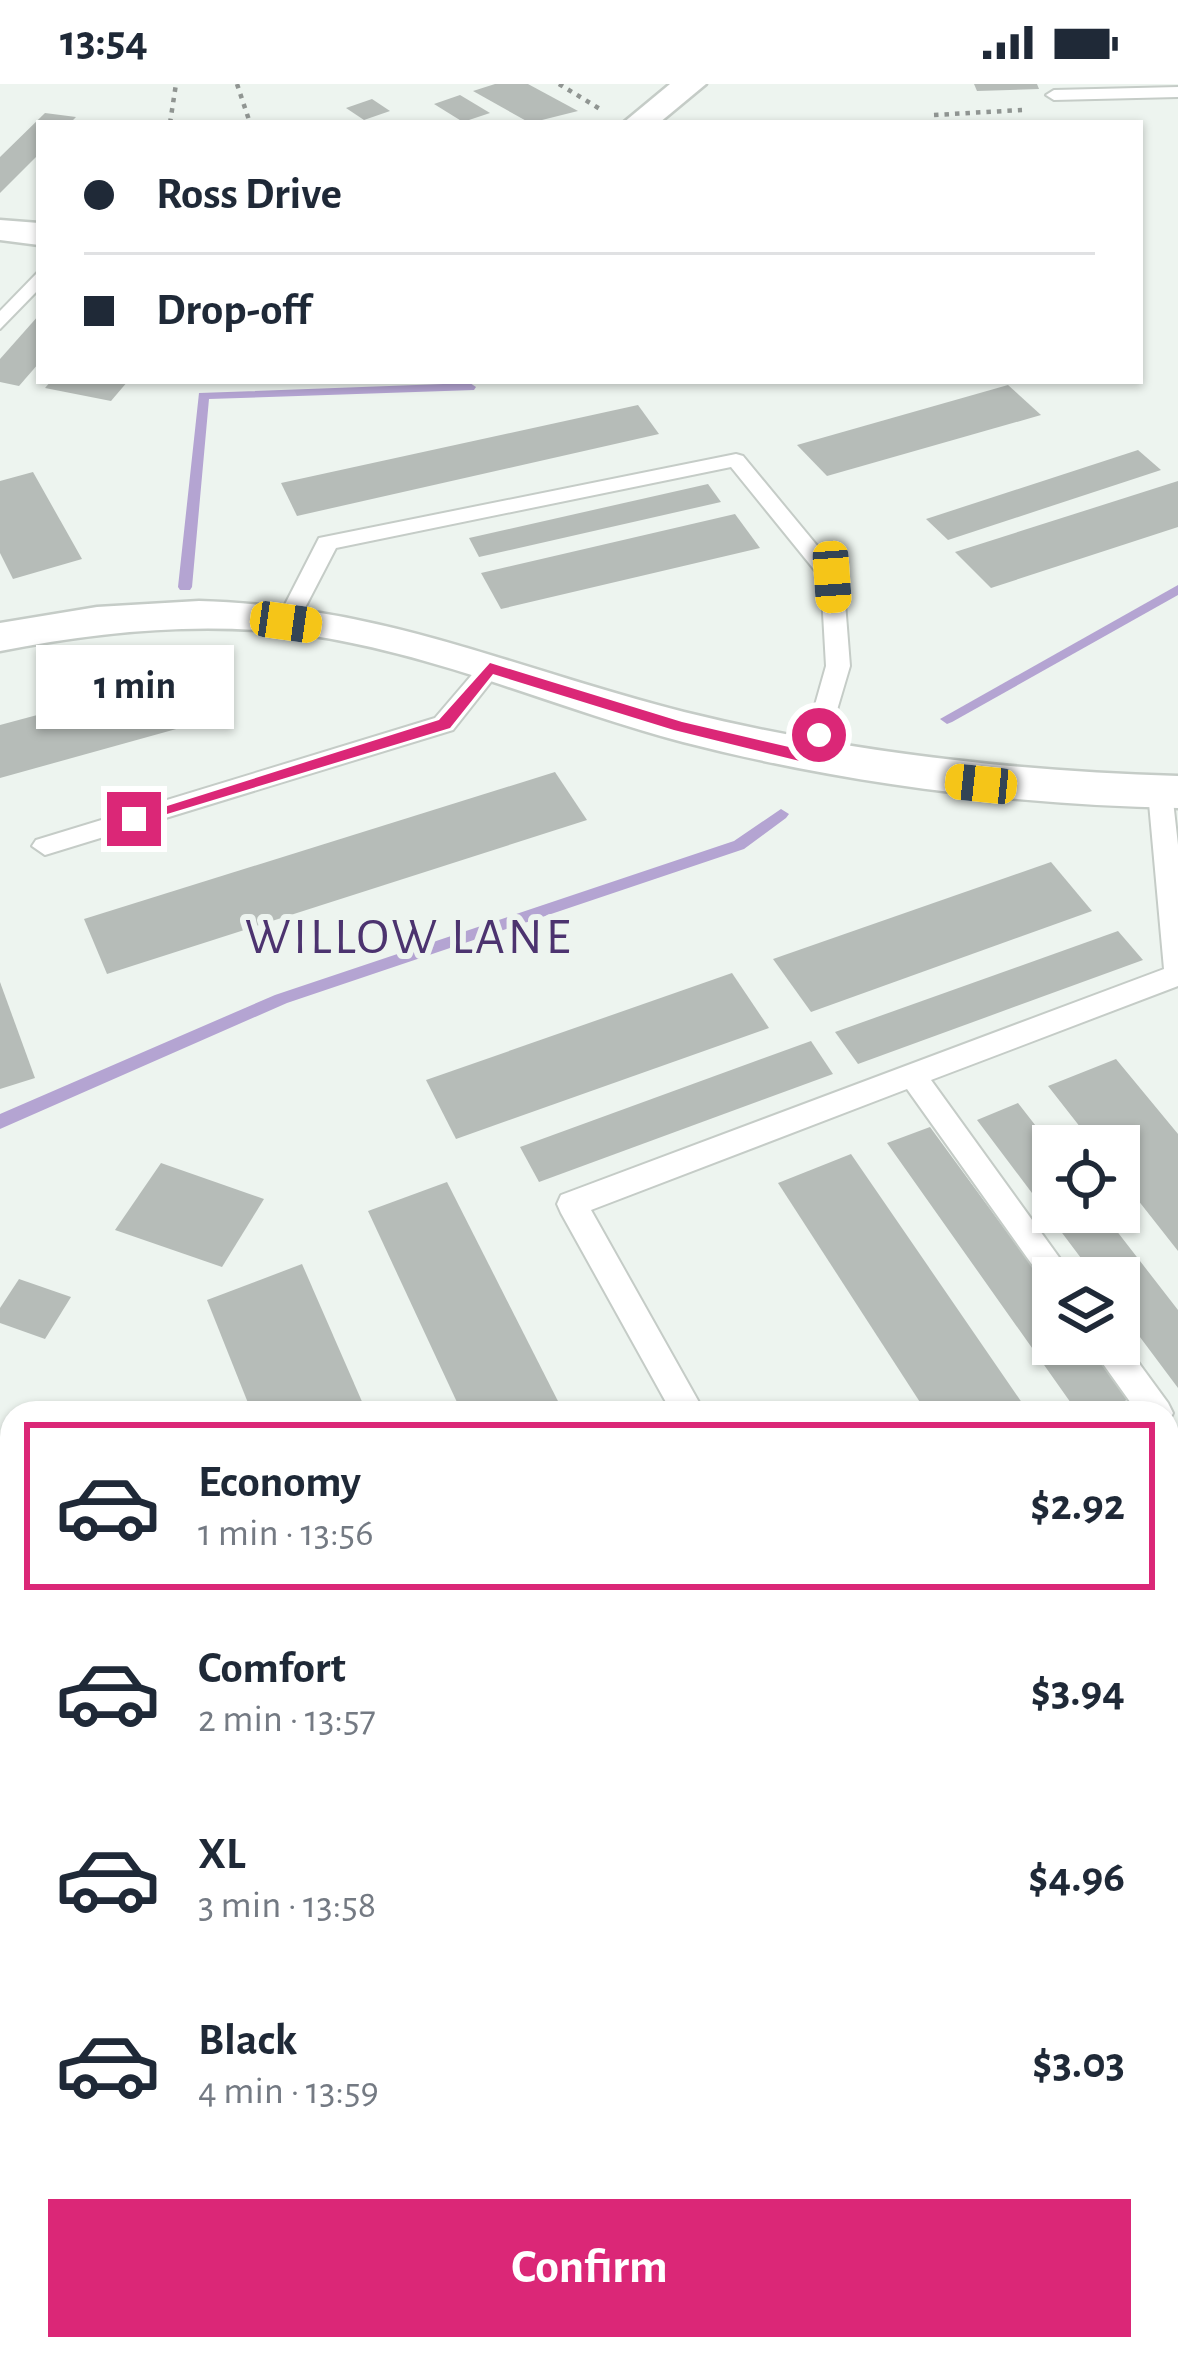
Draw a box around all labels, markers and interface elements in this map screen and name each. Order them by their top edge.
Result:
text: 13:54 [60,19,148,64]
text: Ross Drive [156,172,342,217]
text: Drop-off [156,288,311,333]
car [812,540,852,614]
car [248,599,324,645]
callout: 1 min [35,645,233,729]
text: 1 min [94,667,176,706]
route start [792,708,846,762]
car [943,762,1019,806]
route end [107,792,161,846]
district label: WILLOW LANE [245,912,573,963]
map controls [1032,1125,1140,1365]
button: locate [1032,1125,1140,1233]
button: layers [1032,1257,1140,1365]
icon: car [54,1452,162,1560]
text: Economy [198,1460,361,1505]
text: $2.92 [1030,1483,1125,1528]
text: 1 min · 13:56 [198,1514,373,1553]
icon: car [54,1638,162,1746]
text: Comfort [198,1646,346,1691]
text: $3.94 [1031,1669,1125,1714]
text: 2 min · 13:57 [198,1700,376,1739]
icon: car [54,1824,162,1932]
text: XL [198,1832,246,1877]
text: $4.96 [1028,1855,1125,1900]
text: 3 min · 13:58 [198,1886,376,1925]
icon: car [54,2010,162,2118]
text: Black [198,2018,297,2063]
text: $3.03 [1032,2041,1125,2086]
text: 4 min · 13:59 [198,2072,379,2111]
button: Confirm [48,2199,1131,2337]

